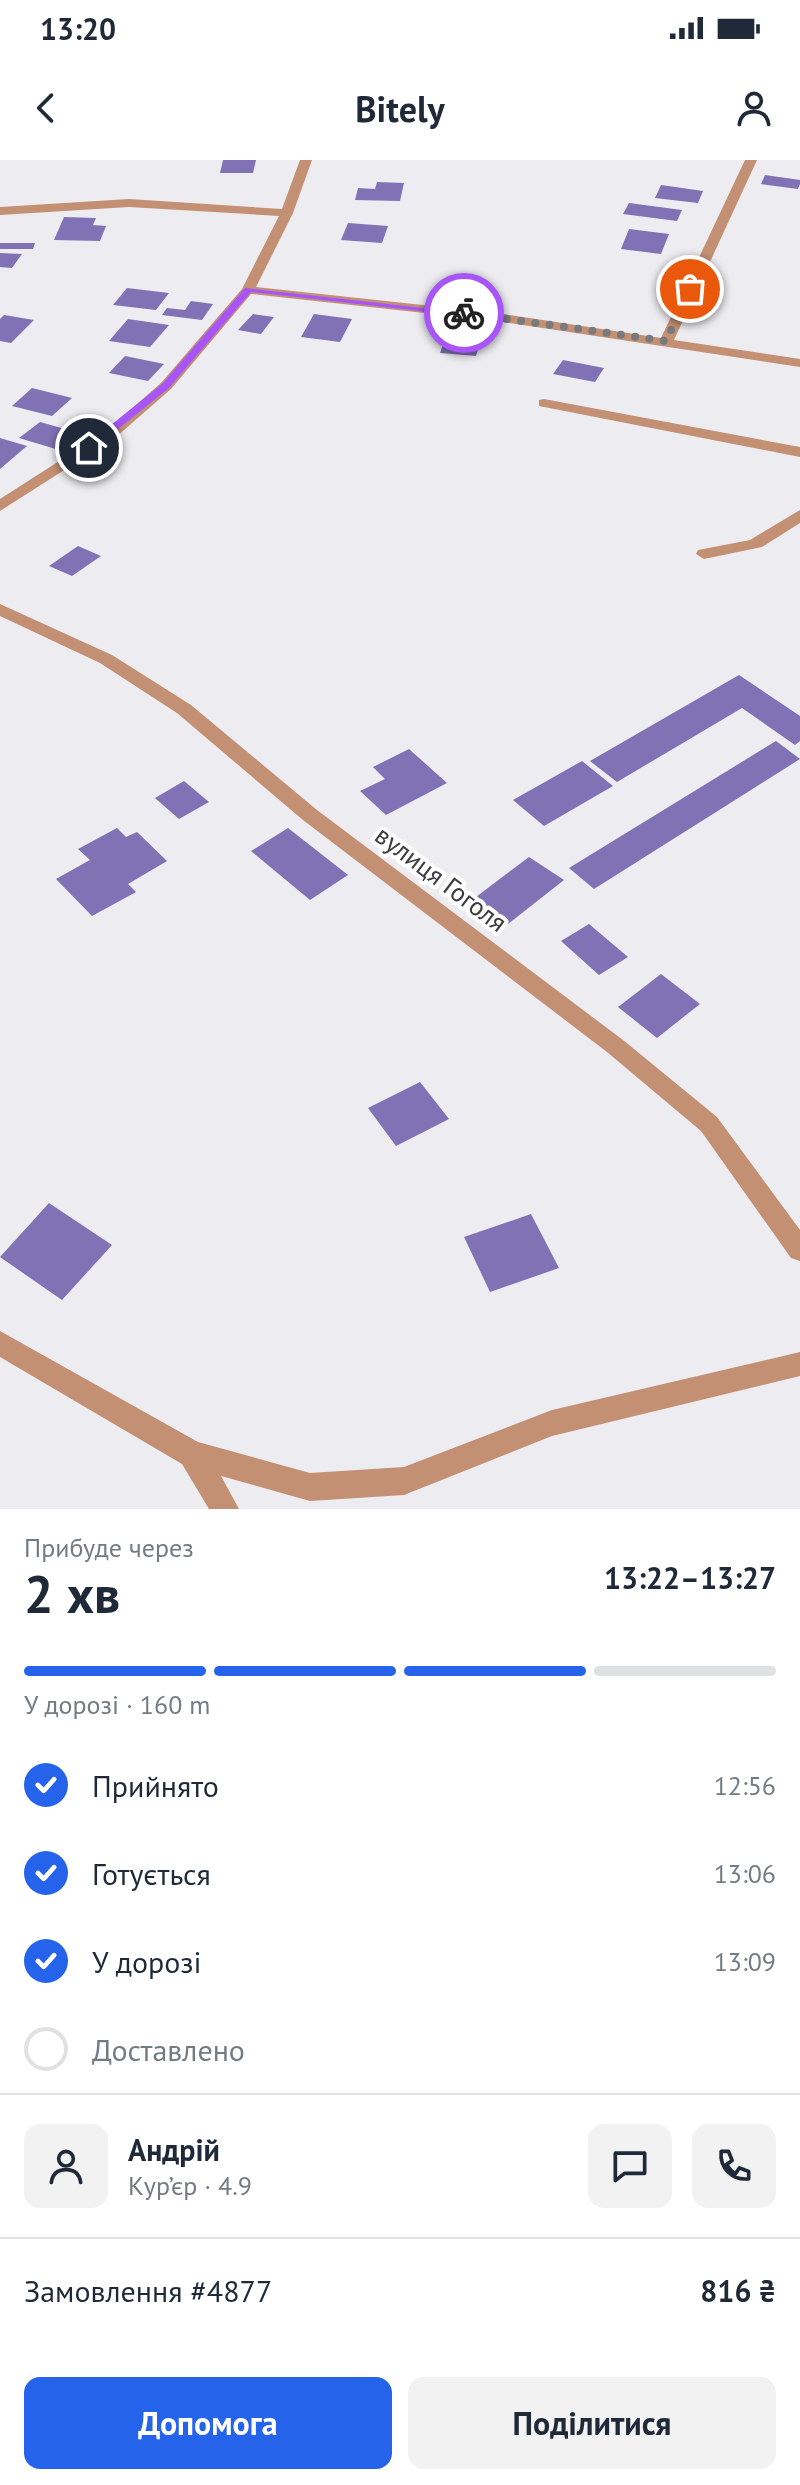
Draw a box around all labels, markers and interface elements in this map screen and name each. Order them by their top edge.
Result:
text: 13:20 [40,9,116,48]
text: Bitely [355,85,445,132]
icon: back [24,86,68,130]
icon: person [732,86,776,130]
pin [656,255,724,323]
icon: bag [668,267,712,311]
courier [424,273,504,353]
icon: bike [442,291,486,335]
pin [55,414,123,482]
icon: home [67,426,111,470]
street label: вулиця Гоголя [369,818,514,939]
text: Прибуде через [24,1531,194,1564]
text: 13:22–13:27 [604,1558,776,1597]
text: 2 хв [24,1560,120,1627]
text: У дорозі · 160 m [24,1688,210,1721]
icon: check [24,1763,68,1807]
text: Прийнято [92,1766,219,1805]
text: 12:56 [714,1769,776,1802]
icon: check [24,1851,68,1895]
text: Готується [92,1854,211,1893]
text: 13:06 [714,1857,776,1890]
icon: check [24,1939,68,1983]
text: У дорозі [92,1942,202,1981]
text: 13:09 [714,1945,776,1978]
text: Доставлено [92,2030,245,2069]
button: person [24,2124,108,2208]
button: chat [588,2124,672,2208]
button: phone [692,2124,776,2208]
text: Андрій [128,2130,220,2169]
text: Кур’єр · 4.9 [128,2169,252,2202]
text: Замовлення #4877 [24,2271,272,2310]
text: 816 ₴ [700,2271,776,2310]
button: Допомога [24,2377,392,2469]
button: Поділитися [408,2377,776,2469]

